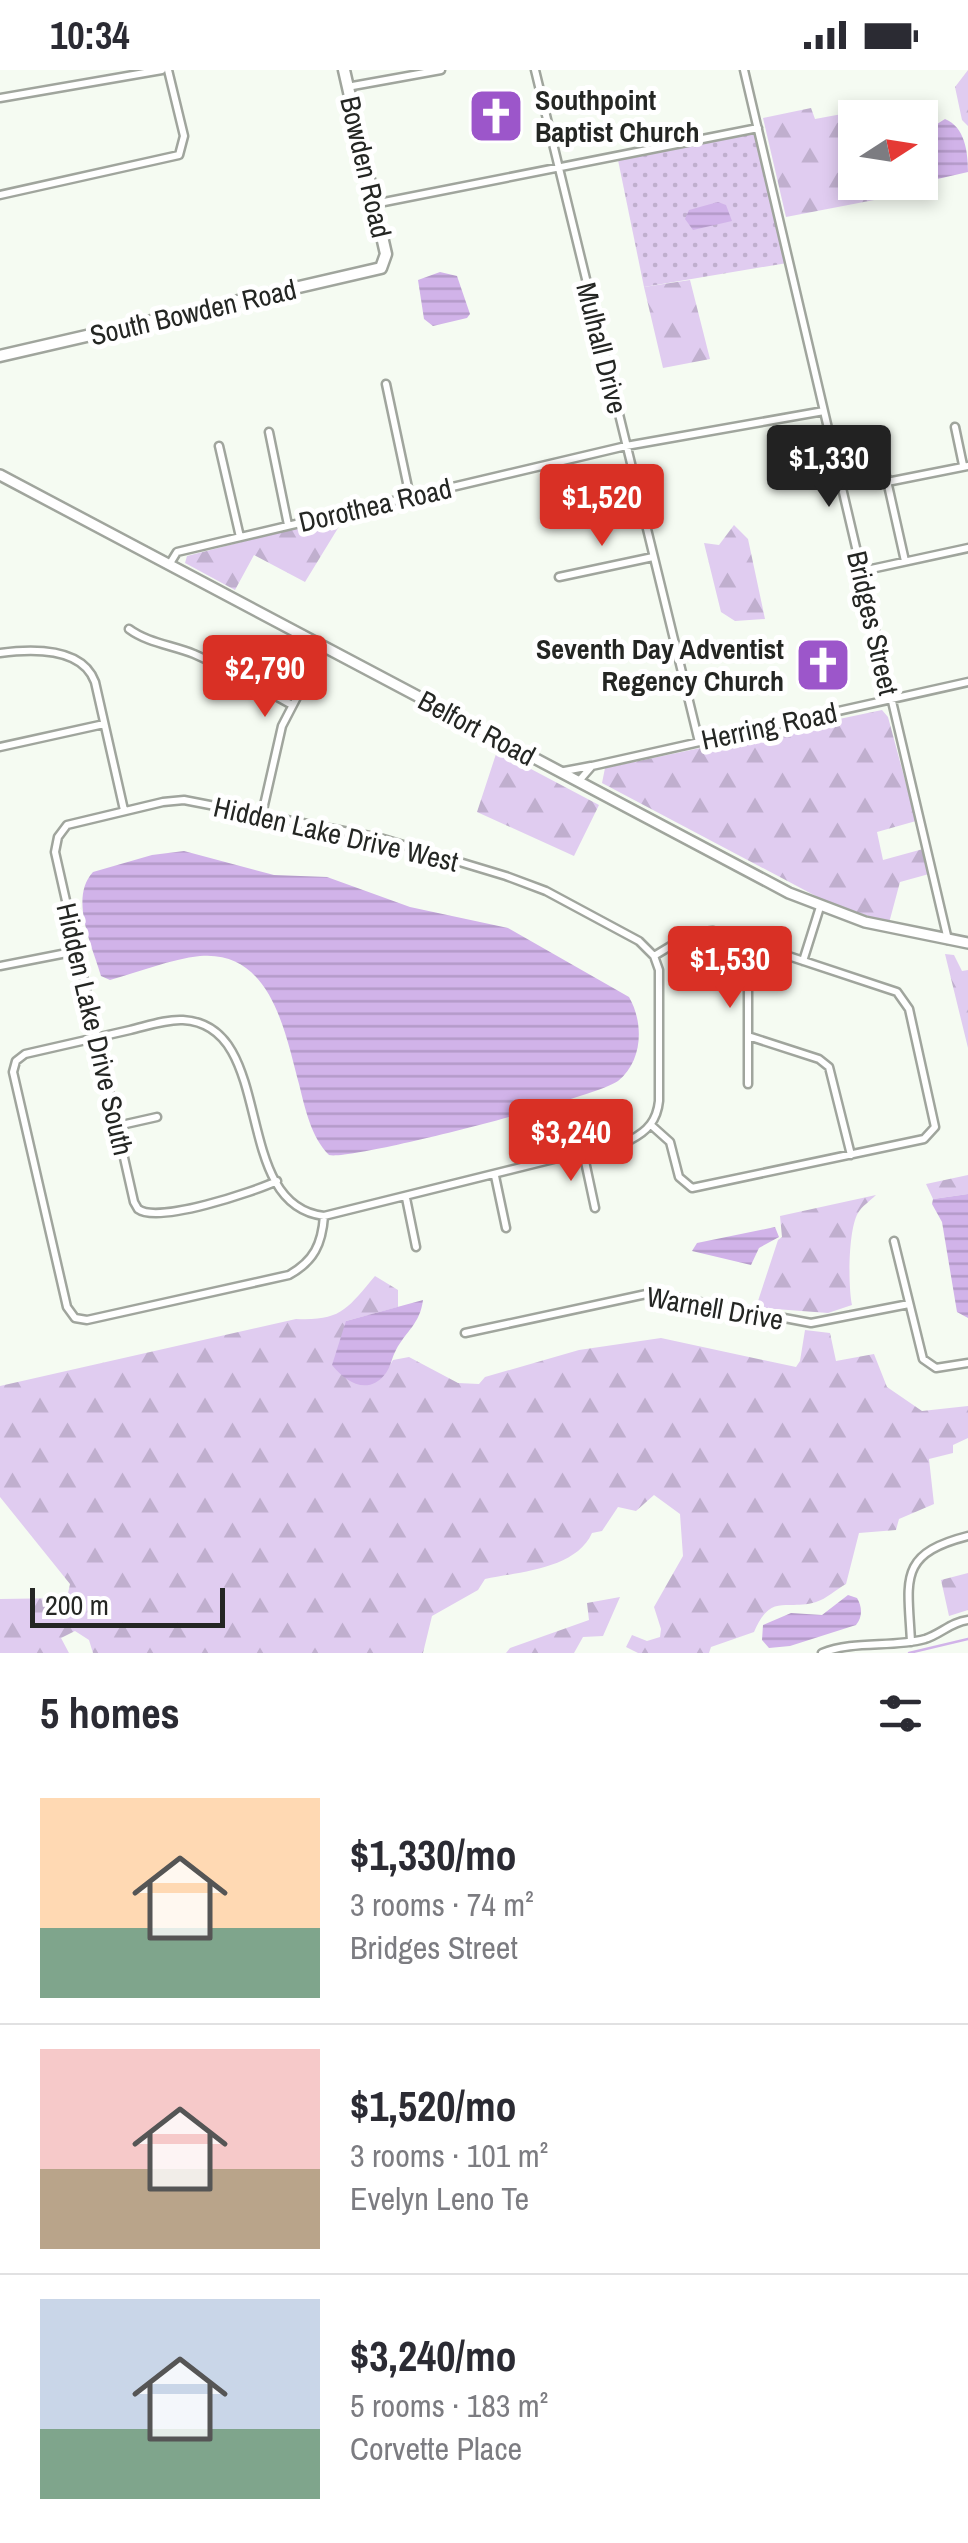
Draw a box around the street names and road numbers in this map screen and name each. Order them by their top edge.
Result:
street label: Bowden Road [331,92,401,242]
street label: South Bowden Road [86,270,300,354]
street label: Mulhall Drive [567,278,637,418]
street label: Dorothea Road [295,469,455,541]
street label: Bridges Street [838,547,908,699]
street label: Belfort Road [412,681,542,775]
street label: Herring Road [698,693,840,759]
street label: Hidden Lake Drive West [210,787,462,881]
street label: Hidden Lake Drive South [47,899,143,1159]
street label: Warnell Drive [644,1277,786,1339]

